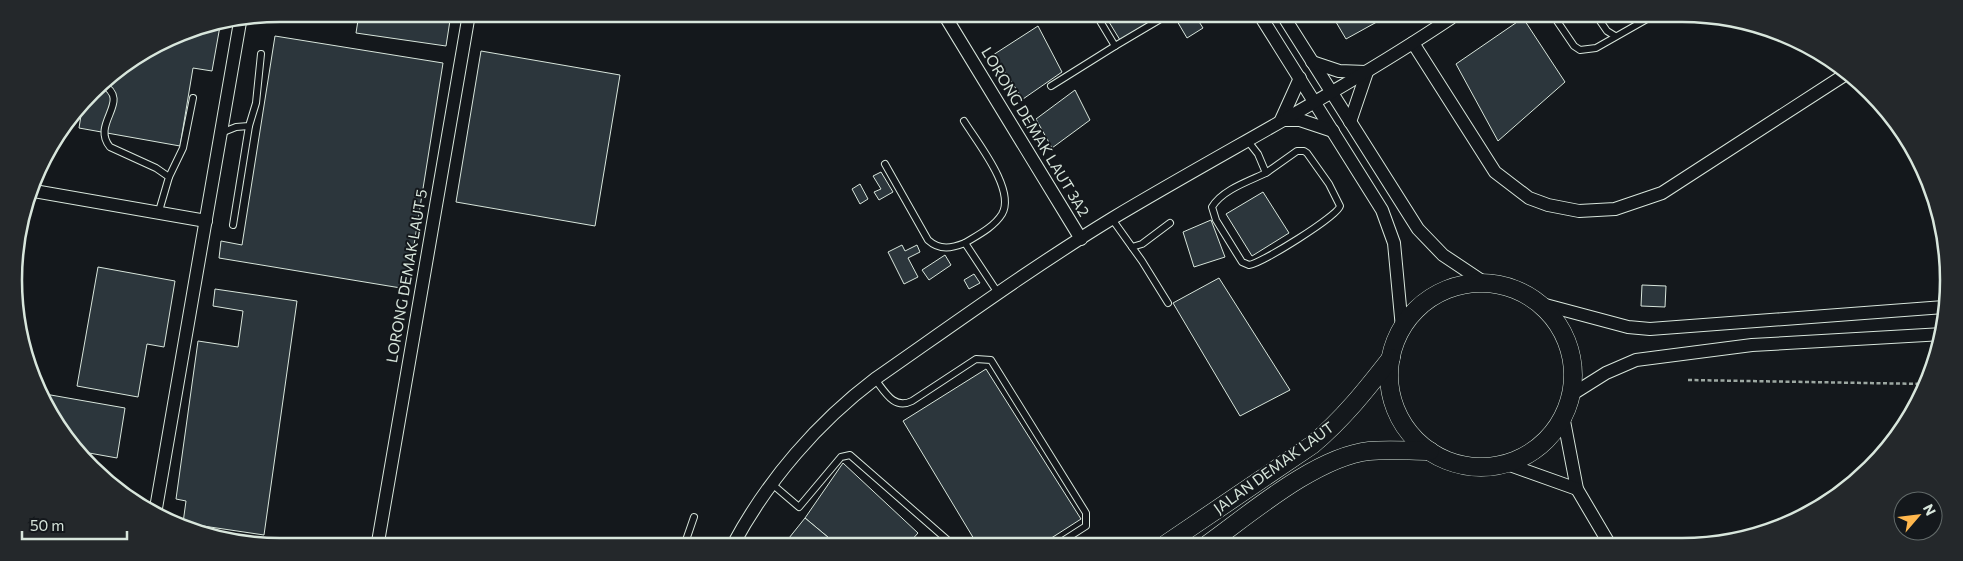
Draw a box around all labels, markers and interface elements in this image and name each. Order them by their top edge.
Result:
street label: LORONG DEMAK LAUT 3A2 [978,44,1094,219]
street label: LORONG DEMAK LAUT 5 [382,188,430,364]
street label: JALAN DEMAK LAUT [1210,417,1337,517]
north arrow [1893,491,1943,541]
text: N [1920,501,1940,518]
scale bar [22,508,128,540]
text: 50 m [30,516,64,534]

